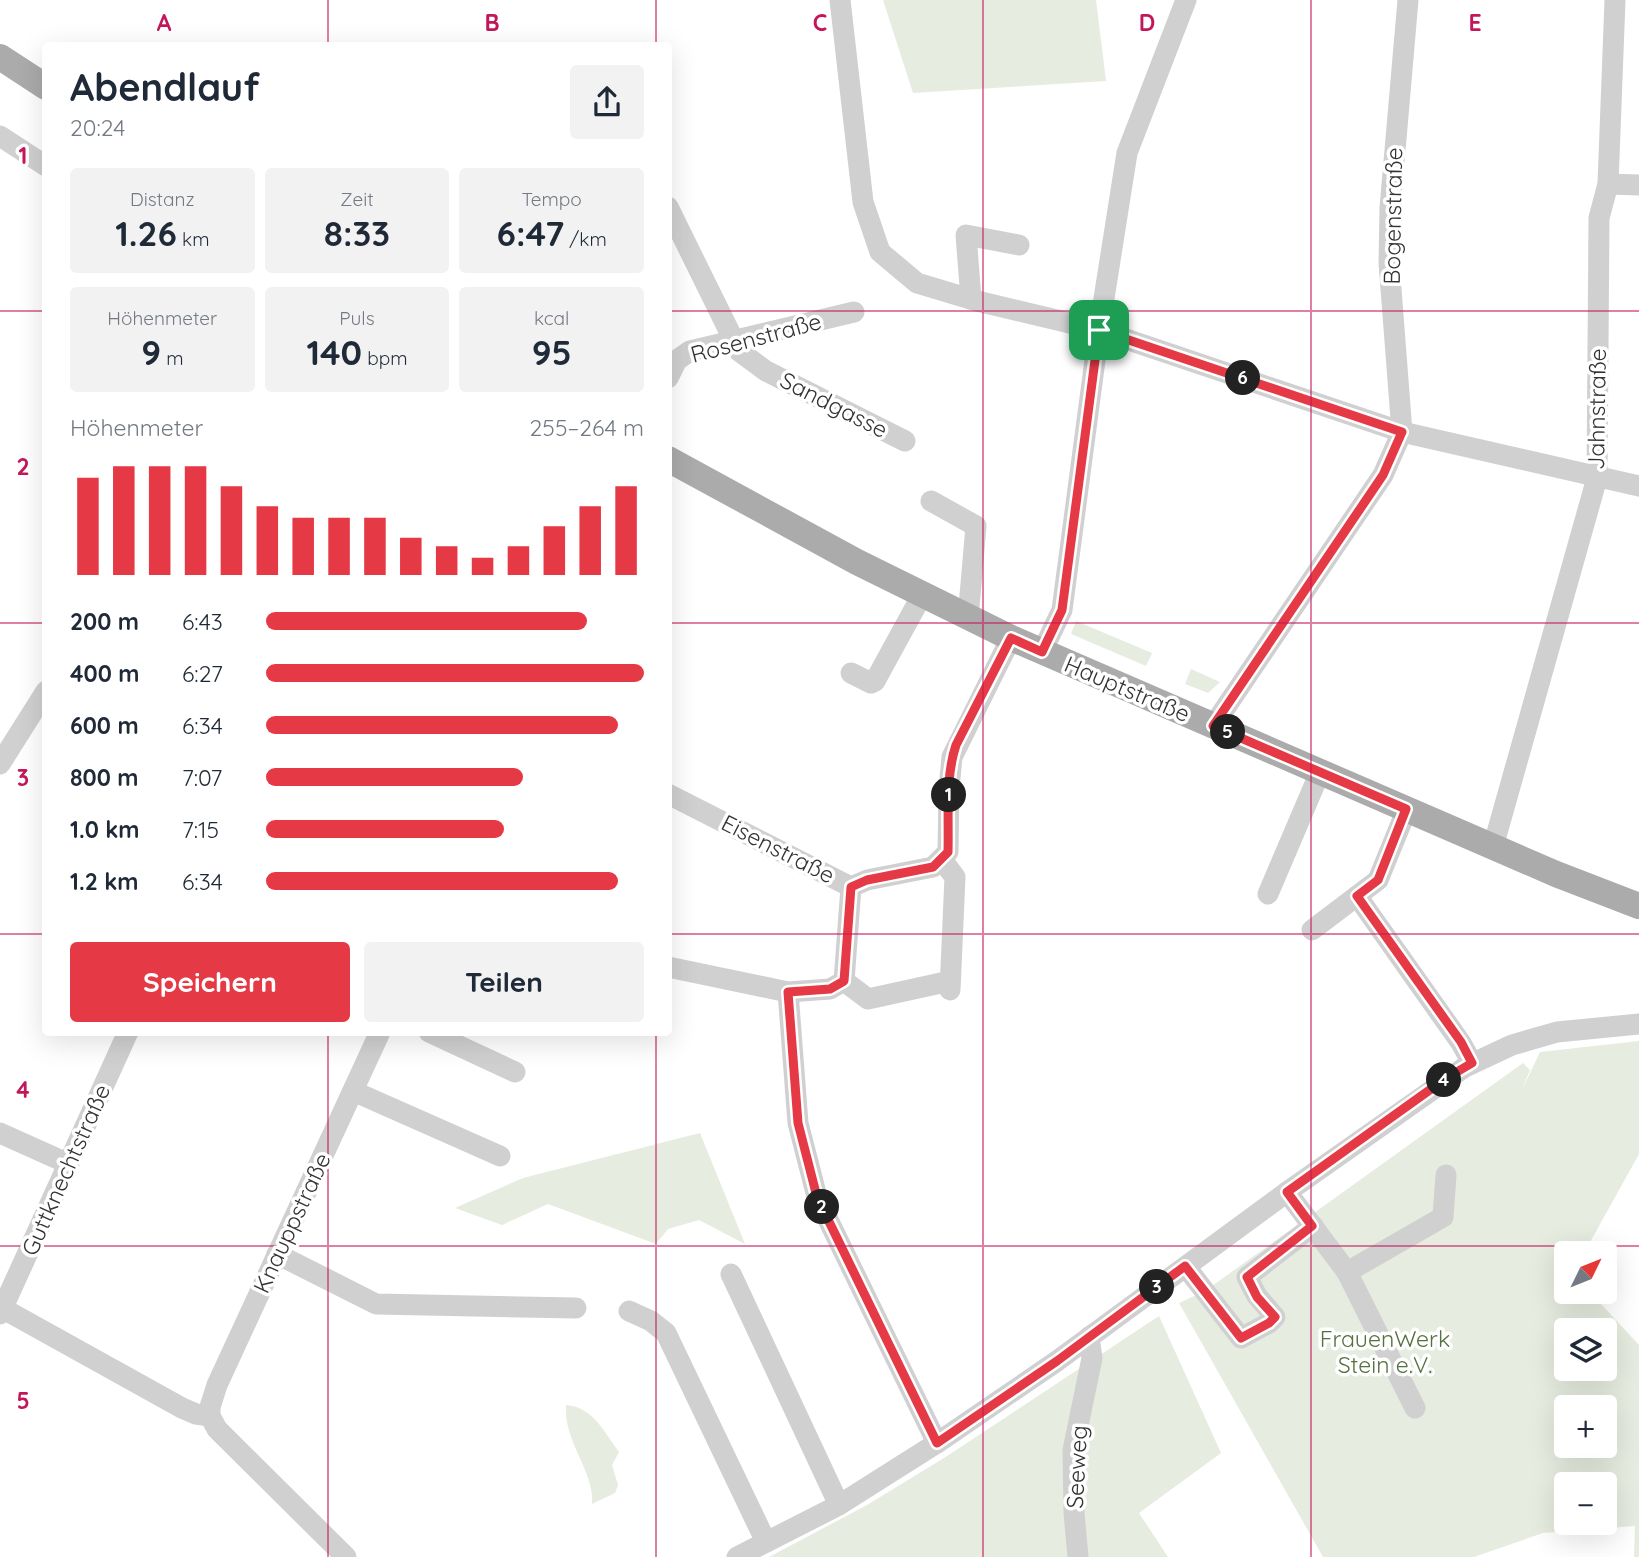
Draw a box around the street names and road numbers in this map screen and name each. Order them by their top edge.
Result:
street label: Bogenstraße [1377,147,1408,285]
street label: Rosenstraße [687,306,824,369]
street label: Jahnstraße [1581,348,1612,470]
street label: Sandgasse [776,365,893,444]
street label: Hauptstraße [1060,649,1194,728]
street label: Eisenstraße [717,808,840,889]
street label: Guttknechtstraße [15,1080,116,1260]
street label: Knauppstraße [246,1148,337,1297]
street label: Seeweg [1060,1425,1093,1509]

